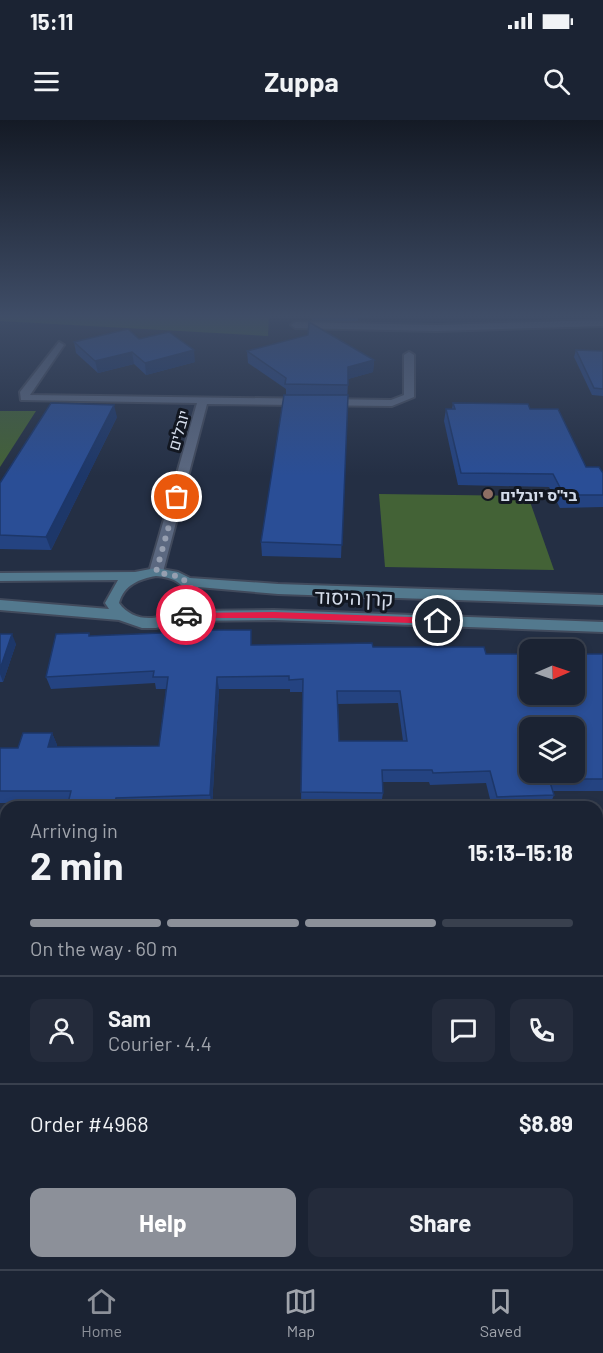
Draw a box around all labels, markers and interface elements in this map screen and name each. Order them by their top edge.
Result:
text: 15:11 [30,8,73,34]
icon: menu [30,65,63,98]
text: Zuppa [264,65,339,97]
icon: search [540,65,573,98]
street label: יובלים [163,408,193,452]
pin [151,471,202,522]
icon: bag [160,480,193,513]
place label: בי"ס יובלים [500,485,578,504]
marker: בי"ס יובלים [481,487,495,501]
street label: קרן היסוד [314,584,394,610]
courier [156,585,216,645]
pin [412,595,463,646]
icon: car [170,599,203,632]
icon: home [421,604,454,637]
north arrow [519,639,585,705]
map controls [519,639,585,783]
button: layers [519,717,585,783]
text: Arriving in [30,818,118,842]
text: 15:13–15:18 [468,839,573,865]
text: 2 min [30,841,123,888]
text: On the way · 60 m [30,936,178,960]
button: person [30,999,93,1062]
button: chat [432,999,495,1062]
button: phone [510,999,573,1062]
text: Sam [108,1005,151,1031]
text: Courier · 4.4 [108,1031,212,1055]
text: Order #4968 [30,1110,149,1136]
text: $8.89 [519,1110,573,1136]
button: Help [30,1188,296,1257]
button: Share [308,1188,573,1257]
tab: Home [81,1285,122,1340]
tab: Map [284,1285,317,1340]
tab: Saved [480,1285,522,1340]

